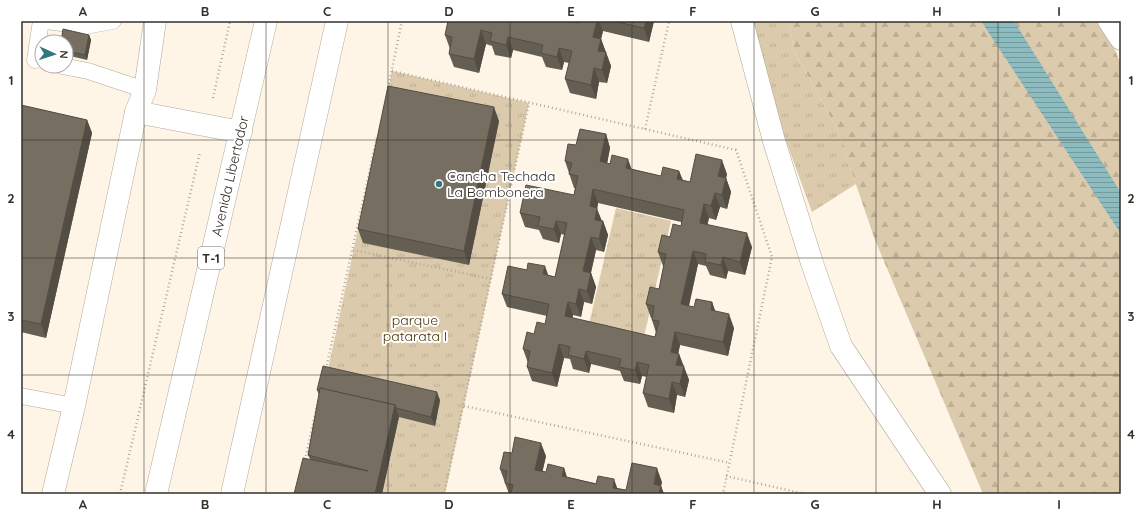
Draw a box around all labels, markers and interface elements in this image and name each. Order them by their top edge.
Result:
text: A [79,3,88,19]
text: B [201,3,209,19]
text: C [323,3,331,19]
text: D [444,3,454,19]
text: E [567,3,575,19]
text: F [689,3,697,19]
text: G [810,3,820,19]
text: H [932,3,942,19]
text: I [1057,3,1061,19]
north arrow [34,34,74,74]
text: N [57,50,71,59]
text: 1 [8,72,14,88]
text: 1 [1128,72,1134,88]
street label: Avenida Libertador [207,113,253,238]
place label: Cancha Techada La Bombonera [447,167,556,201]
marker: Cancha Techada La Bombonera [434,179,444,189]
text: 2 [7,190,15,206]
text: 2 [1127,190,1135,206]
road number: T-1 [198,247,224,269]
text: 3 [8,308,15,324]
text: 3 [1128,308,1135,324]
park label: parque patarata I [383,311,447,345]
text: 4 [7,426,15,442]
text: 4 [1127,426,1135,442]
text: A [79,496,88,512]
text: B [201,496,209,512]
text: C [323,496,331,512]
text: D [444,496,454,512]
text: E [567,496,575,512]
text: F [689,496,697,512]
text: G [810,496,820,512]
text: H [932,496,942,512]
text: I [1057,496,1061,512]

